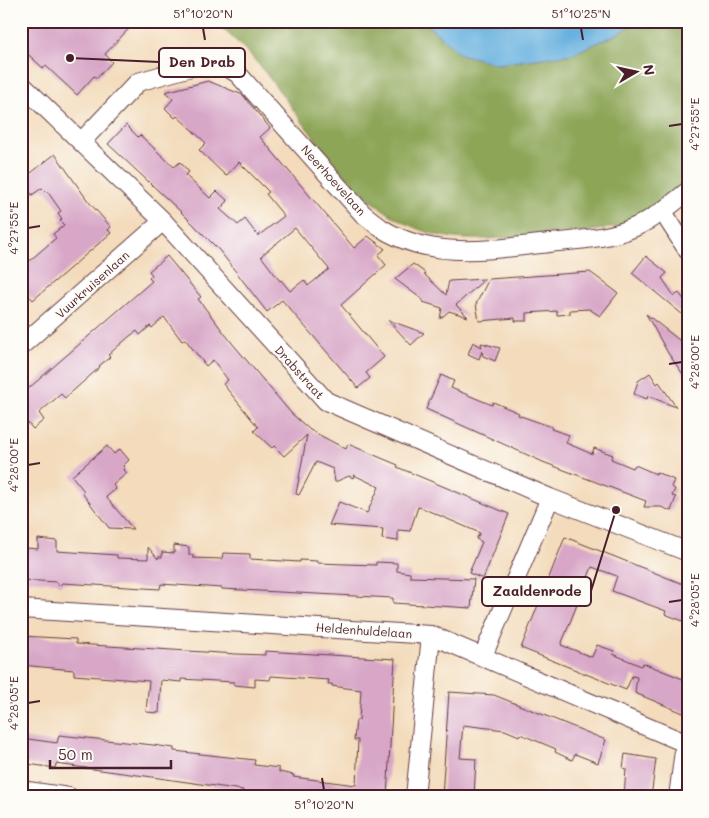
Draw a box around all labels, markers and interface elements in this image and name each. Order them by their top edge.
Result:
text: 51°10'20"N [173,5,233,21]
text: 51°10'25"N [551,5,611,21]
callout: Den Drab [159,48,245,77]
north arrow [612,48,662,98]
text: Den Drab [169,52,235,71]
text: N [639,63,660,77]
text: 4°27'55"E [686,97,702,150]
street label: Neerhoevelaan [298,141,370,219]
text: 4°27'55"E [5,201,21,254]
street label: Vuurkruisenlaan [52,247,132,321]
text: 4°28'00"E [686,335,702,389]
street label: Drabstraat [272,342,328,402]
text: 4°28'00"E [5,438,21,492]
text: 4°28'05"E [686,573,702,627]
callout: Zaaldenrode [482,577,591,606]
text: Zaaldenrode [492,581,582,600]
street label: Heldenhuldelaan [315,619,413,641]
text: 4°28'05"E [5,676,21,730]
scale bar [50,738,171,770]
text: 50 m [58,744,93,764]
text: 51°10'20"N [294,796,354,812]

